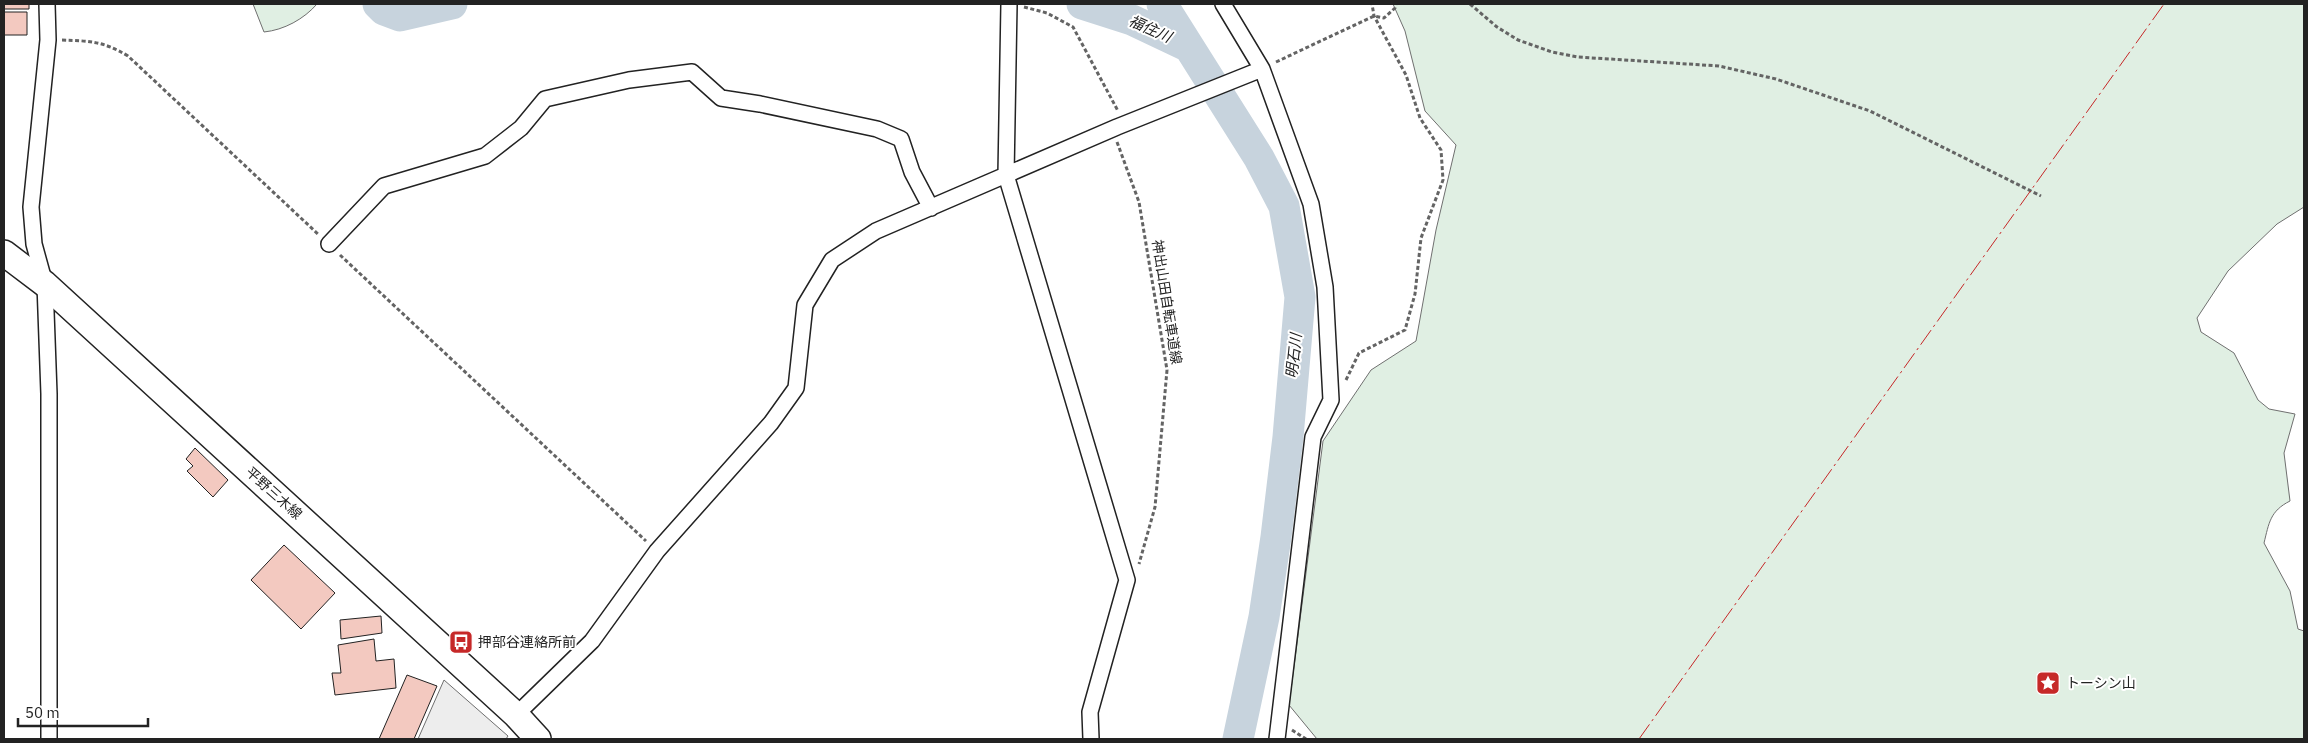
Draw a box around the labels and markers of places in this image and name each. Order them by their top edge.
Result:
bus stop icon: 押部谷連絡所前 [448,629,474,655]
place label: 押部谷連絡所前 [478,633,576,651]
place icon: トーシン山 [2035,670,2061,696]
place label: トーシン山 [2066,674,2136,692]

